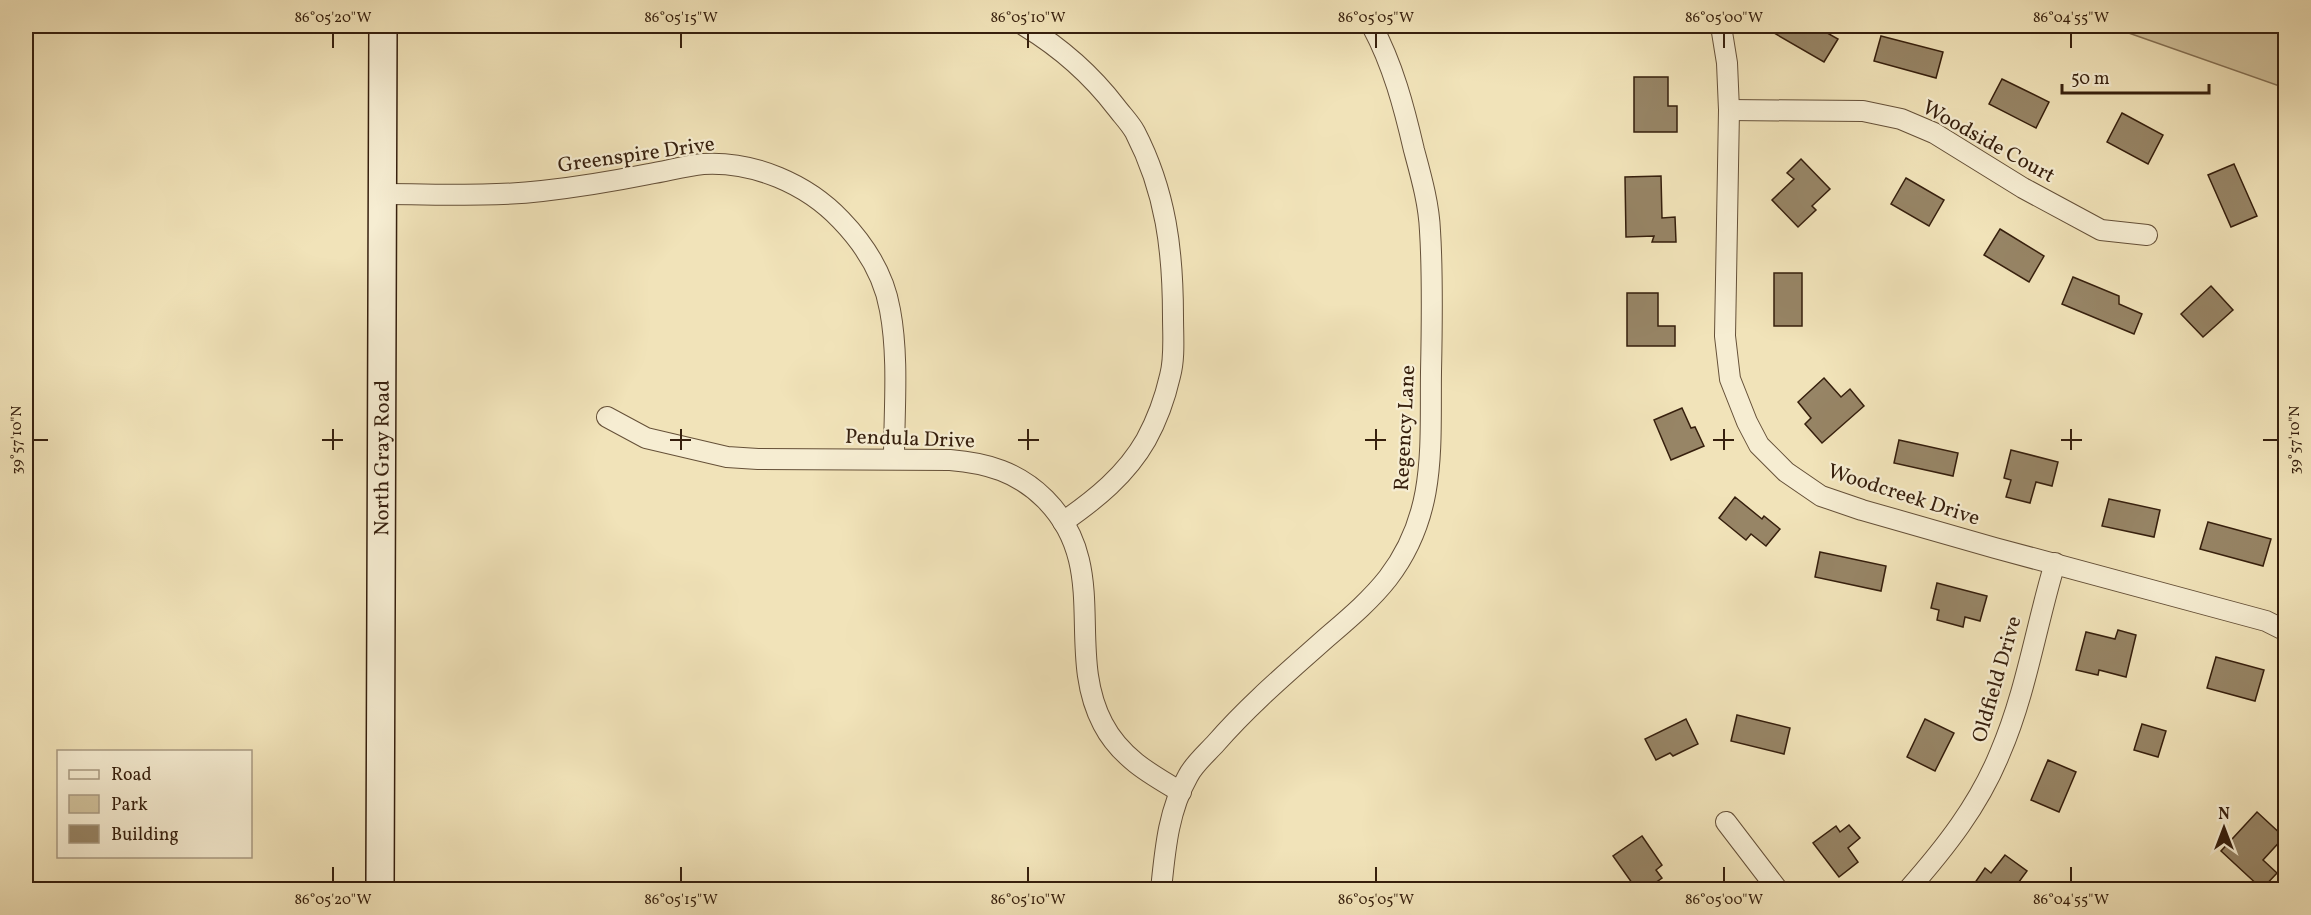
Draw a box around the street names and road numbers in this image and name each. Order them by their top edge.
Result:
street label: Woodside Court [1917,94,2060,191]
street label: Greenspire Drive [556,130,717,181]
street label: Regency Lane [1388,364,1423,492]
street label: North Gray Road [368,380,398,536]
street label: Pendula Drive [844,423,976,456]
street label: Woodcreek Drive [1824,457,1983,534]
street label: Oldfield Drive [1966,613,2029,746]

